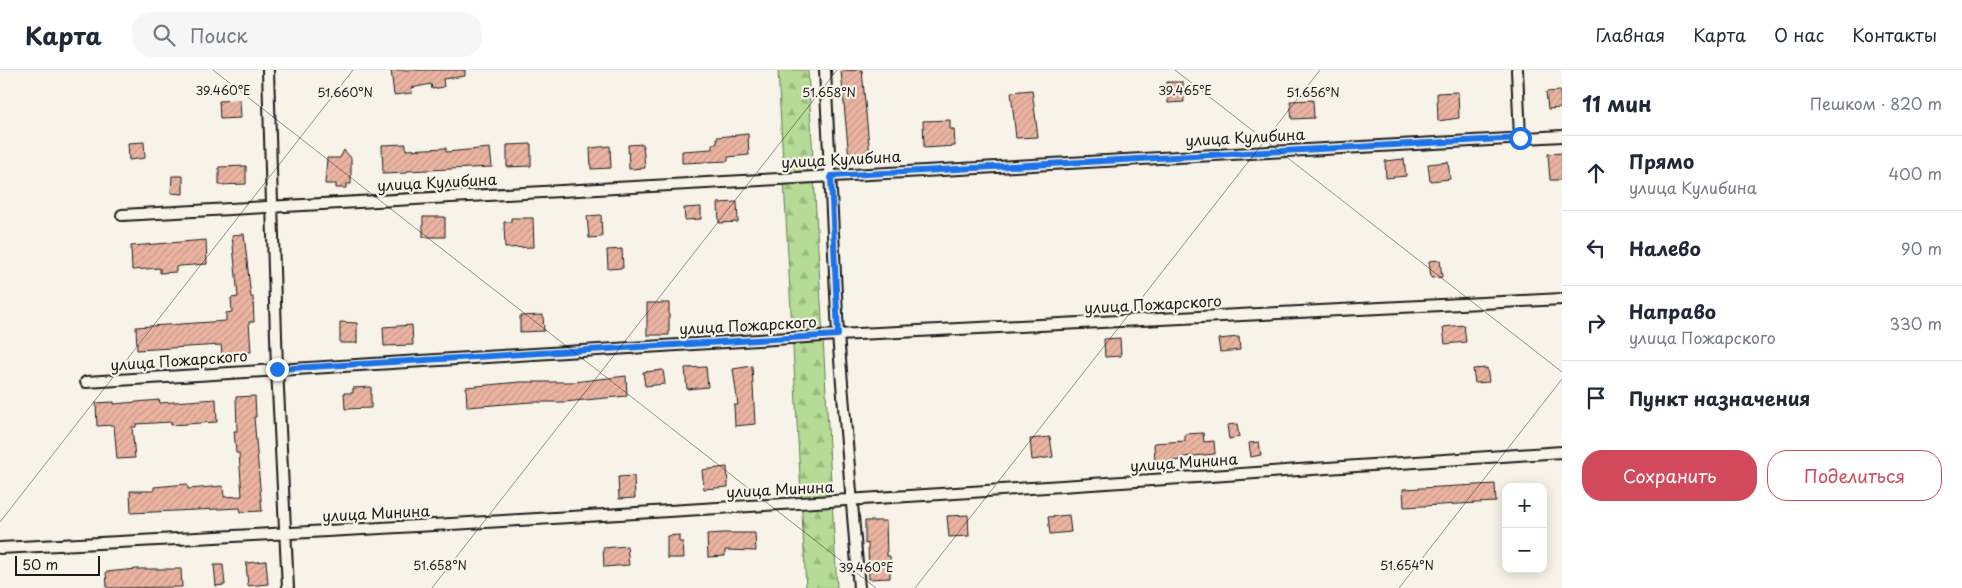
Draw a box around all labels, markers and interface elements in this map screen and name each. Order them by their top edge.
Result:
search box [132,12,482,57]
text: Карта [25,17,102,53]
icon: search [150,21,178,49]
text: Поиск [190,21,248,49]
text: Главная [1596,21,1665,48]
text: Карта [1693,21,1746,48]
text: О нас [1774,21,1824,48]
text: Контакты [1852,21,1937,48]
text: 39.460°E [195,81,251,99]
text: 39.465°E [1158,81,1212,99]
text: 51.660°N [317,83,373,101]
text: 51.658°N [802,83,856,101]
text: 51.656°N [1286,83,1340,101]
text: 11 мин [1582,87,1652,119]
text: Пешком · 820 m [1810,91,1942,115]
street label: улица Кулибина [1184,122,1306,151]
route start [1509,127,1532,150]
street label: улица Кулибина [780,144,902,173]
text: Прямо [1629,147,1694,175]
icon: ahead [1582,159,1610,187]
text: 400 m [1889,161,1942,185]
street label: улица Кулибина [376,167,498,196]
text: улица Кулибина [1629,175,1757,199]
icon: left [1582,234,1610,262]
text: Налево [1629,234,1701,262]
text: 90 m [1901,236,1942,260]
street label: улица Пожарского [1084,288,1222,319]
text: Направо [1629,297,1716,325]
street label: улица Пожарского [679,309,817,340]
icon: right [1582,309,1610,337]
text: 330 m [1889,311,1942,335]
text: улица Пожарского [1629,325,1776,349]
street label: улица Пожарского [109,343,248,376]
route end [266,358,289,381]
icon: arrive [1582,384,1610,412]
text: Пункт назначения [1629,384,1810,412]
street label: улица Минина [1129,446,1239,477]
button: Сохранить [1582,450,1757,501]
button: Поделиться [1767,450,1942,501]
street label: улица Минина [726,474,835,503]
map controls [1502,483,1547,573]
button: + [1502,483,1547,528]
street label: улица Минина [322,498,431,527]
button: − [1502,528,1547,573]
scale bar [15,553,100,576]
text: 50 m [22,554,58,575]
text: 51.658°N [413,556,467,574]
text: 51.654°N [1380,556,1434,574]
text: 39.460°E [838,558,894,576]

